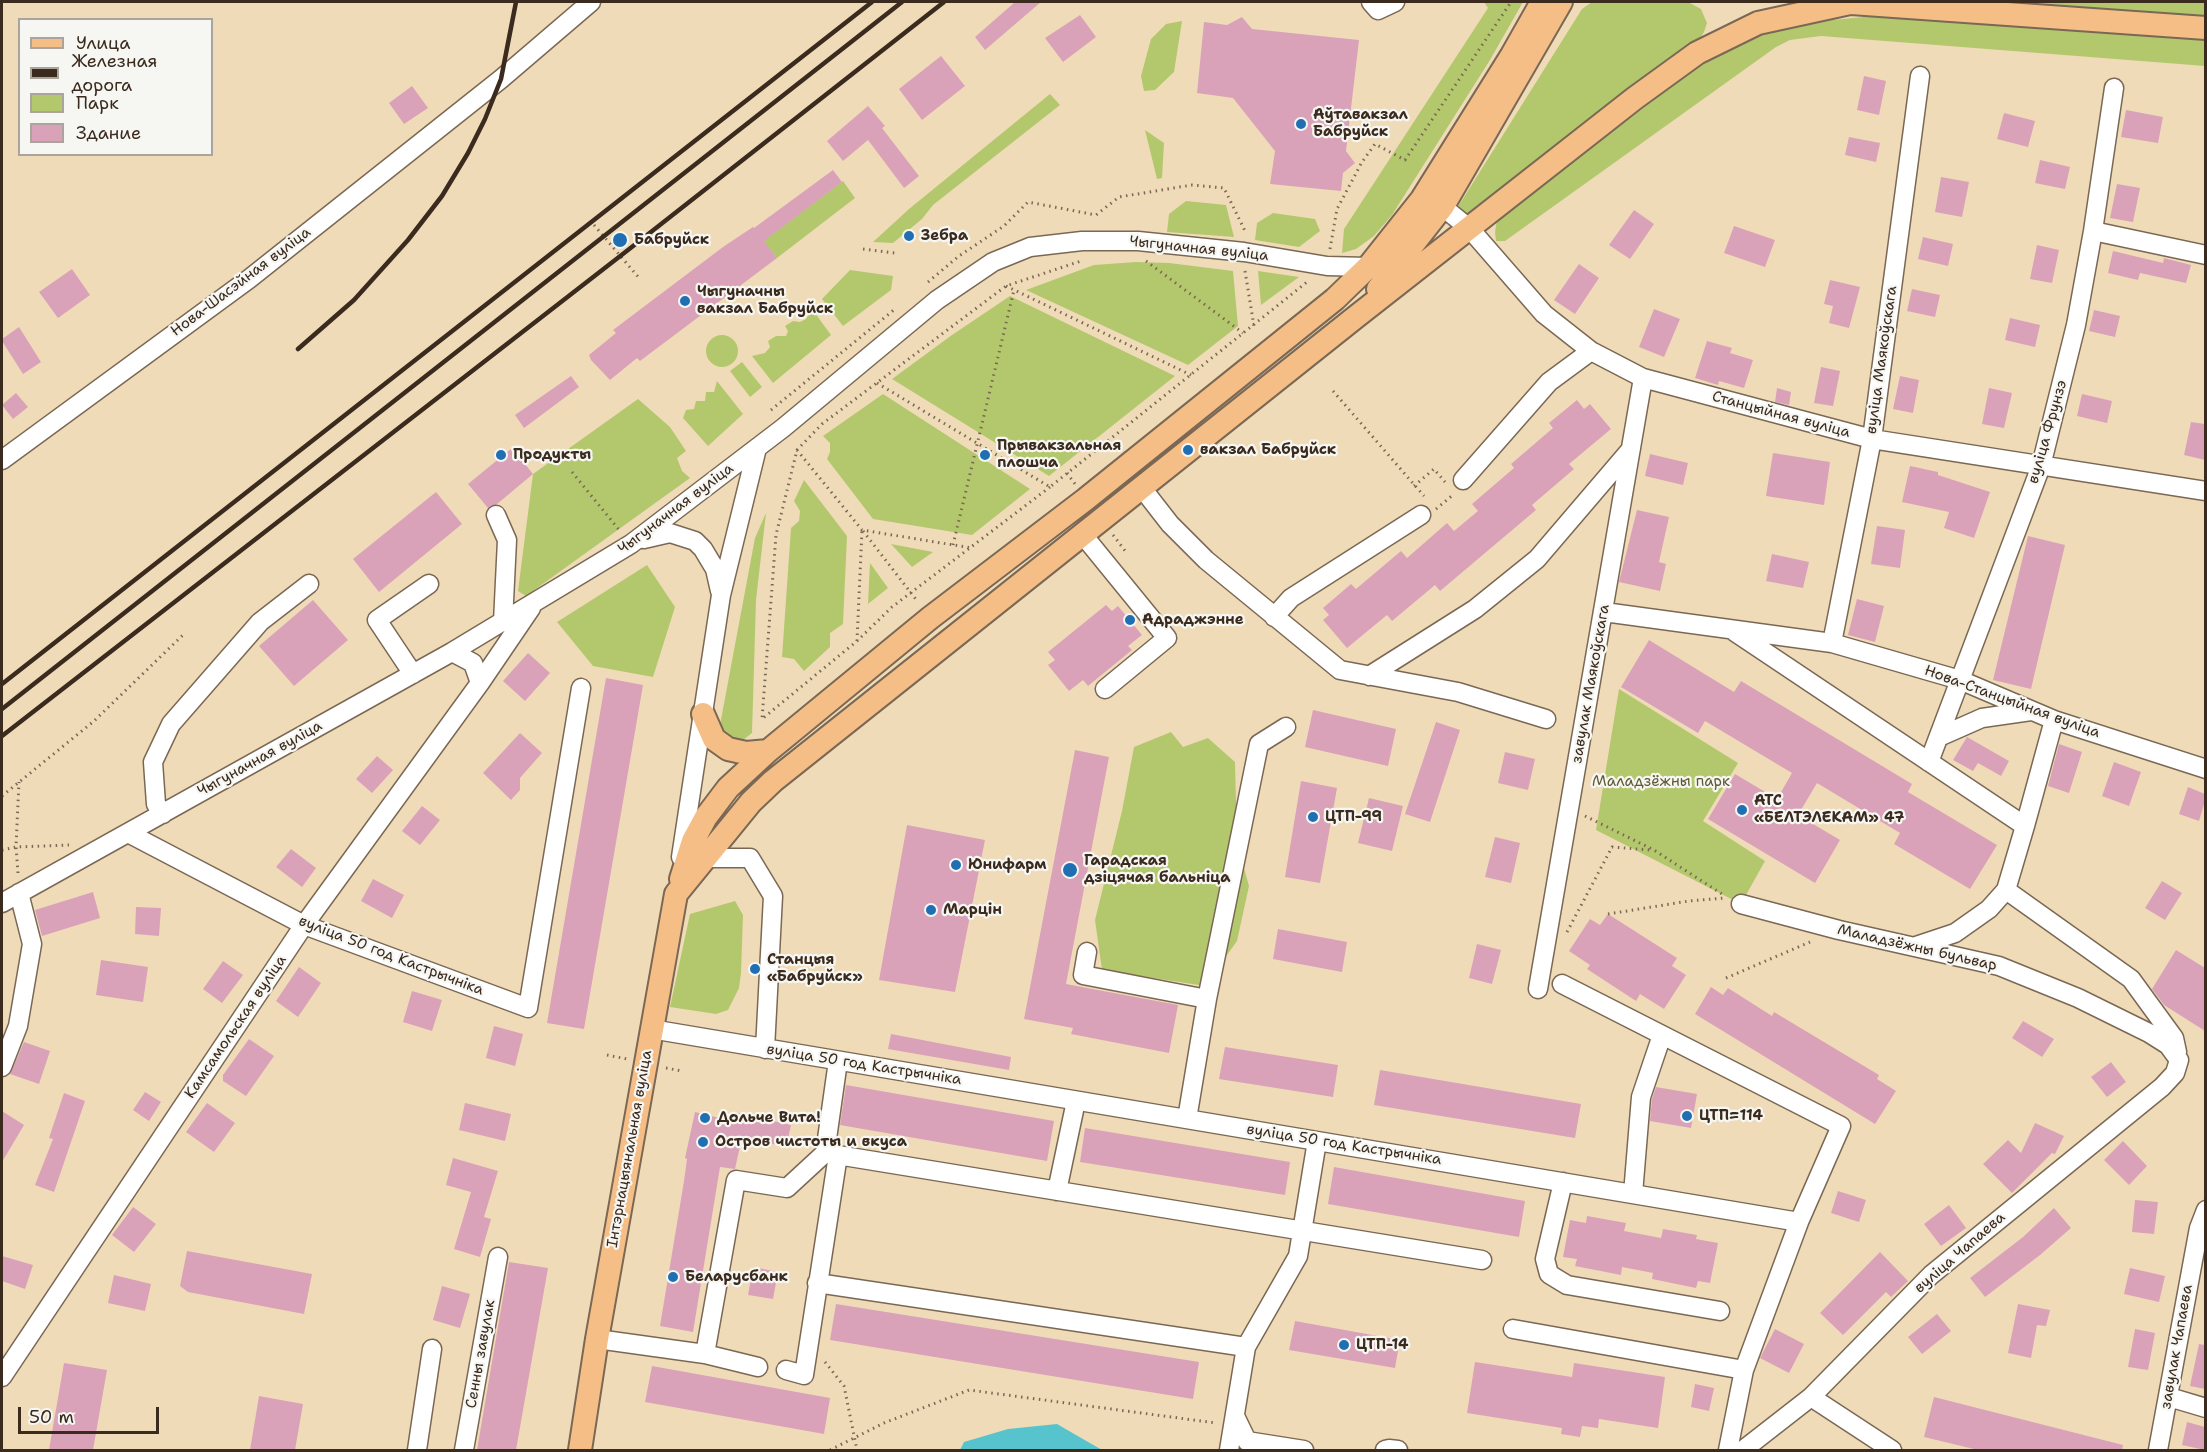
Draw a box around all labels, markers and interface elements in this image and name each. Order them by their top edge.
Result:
legend [18,18,213,156]
text: Улица [76,31,130,55]
text: Железная дорога [71,49,157,97]
text: Парк [76,91,119,115]
place label: Аўтавакзал Бабруйск [1313,106,1408,141]
marker: Аўтавакзал Бабруйск [1294,117,1308,131]
text: Здание [76,121,141,145]
street label: Нова-Шасэйная вуліца [167,224,315,340]
place label: Зебра [921,227,968,245]
marker: Зебра [902,229,916,243]
marker: Бабруйск [611,231,629,249]
place label: Бабруйск [634,231,709,249]
street label: Чыгуначная вуліца [1129,233,1269,265]
place label: Чыгуначны вакзал Бабруйск [697,283,833,318]
street label: вуліца Маякоўскага [1863,285,1901,435]
marker: Чыгуначны вакзал Бабруйск [678,294,692,308]
street label: вуліца Фрунзэ [2025,378,2071,486]
street label: Станцыйная вуліца [1710,388,1852,442]
place label: Прывакзальная плошча [997,437,1121,472]
place label: вакзал Бабруйск [1200,441,1336,459]
marker: вакзал Бабруйск [1181,443,1195,457]
place label: Продукты [513,446,591,464]
marker: Продукты [494,448,508,462]
marker: Прывакзальная плошча [978,448,992,462]
street label: Чыгуначная вуліца [615,460,737,558]
street label: завулак Маякоўскага [1568,603,1614,765]
place label: Адраджэнне [1142,611,1244,629]
marker: Адраджэнне [1123,613,1137,627]
street label: Нова-Станцыйная вуліца [1922,662,2102,742]
street label: Чыгуначная вуліца [195,717,325,801]
park label: Маладзёжны парк [1592,773,1730,791]
place label: АТС «БЕЛТЭЛЕКАМ» 47 [1754,792,1904,827]
marker: АТС «БЕЛТЭЛЕКАМ» 47 [1735,803,1749,817]
place label: ЦТП-99 [1325,808,1382,826]
marker: ЦТП-99 [1306,810,1320,824]
place label: Гарадская дзіцячая бальніца [1084,852,1230,887]
place label: Юнифарм [968,856,1047,874]
marker: Юнифарм [949,858,963,872]
marker: Гарадская дзіцячая бальніца [1061,861,1079,879]
place label: Марцін [943,901,1002,919]
marker: Марцін [924,903,938,917]
street label: вуліца 50 год Кастрычніка [296,912,486,1000]
street label: Маладзёжны бульвар [1835,921,1999,975]
place label: Станцыя «Бабруйск» [767,951,863,986]
street label: Камсамольская вуліца [181,952,291,1102]
marker: Станцыя «Бабруйск» [748,962,762,976]
street label: вуліца 50 год Кастрычніка [765,1041,963,1089]
street label: Інтэрнацыянальная вуліца [604,1049,656,1249]
place label: ЦТП=114 [1699,1107,1763,1125]
place label: Дольче Вита! [717,1109,821,1127]
marker: ЦТП=114 [1680,1109,1694,1123]
marker: Дольче Вита! [698,1111,712,1125]
street label: вуліца 50 год Кастрычніка [1245,1121,1443,1169]
place label: Остров чистоты и вкуса [715,1133,907,1151]
marker: Остров чистоты и вкуса [696,1135,710,1149]
street label: вуліца Чапаева [1911,1209,2009,1297]
place label: Беларусбанк [685,1268,788,1286]
marker: Беларусбанк [666,1270,680,1284]
street label: завулак Чапаева [2157,1283,2197,1411]
street label: Сенны завулак [463,1298,499,1410]
place label: ЦТП-14 [1356,1336,1409,1354]
marker: ЦТП-14 [1337,1338,1351,1352]
scale bar [21,1395,162,1433]
text: 50 m [29,1405,74,1429]

